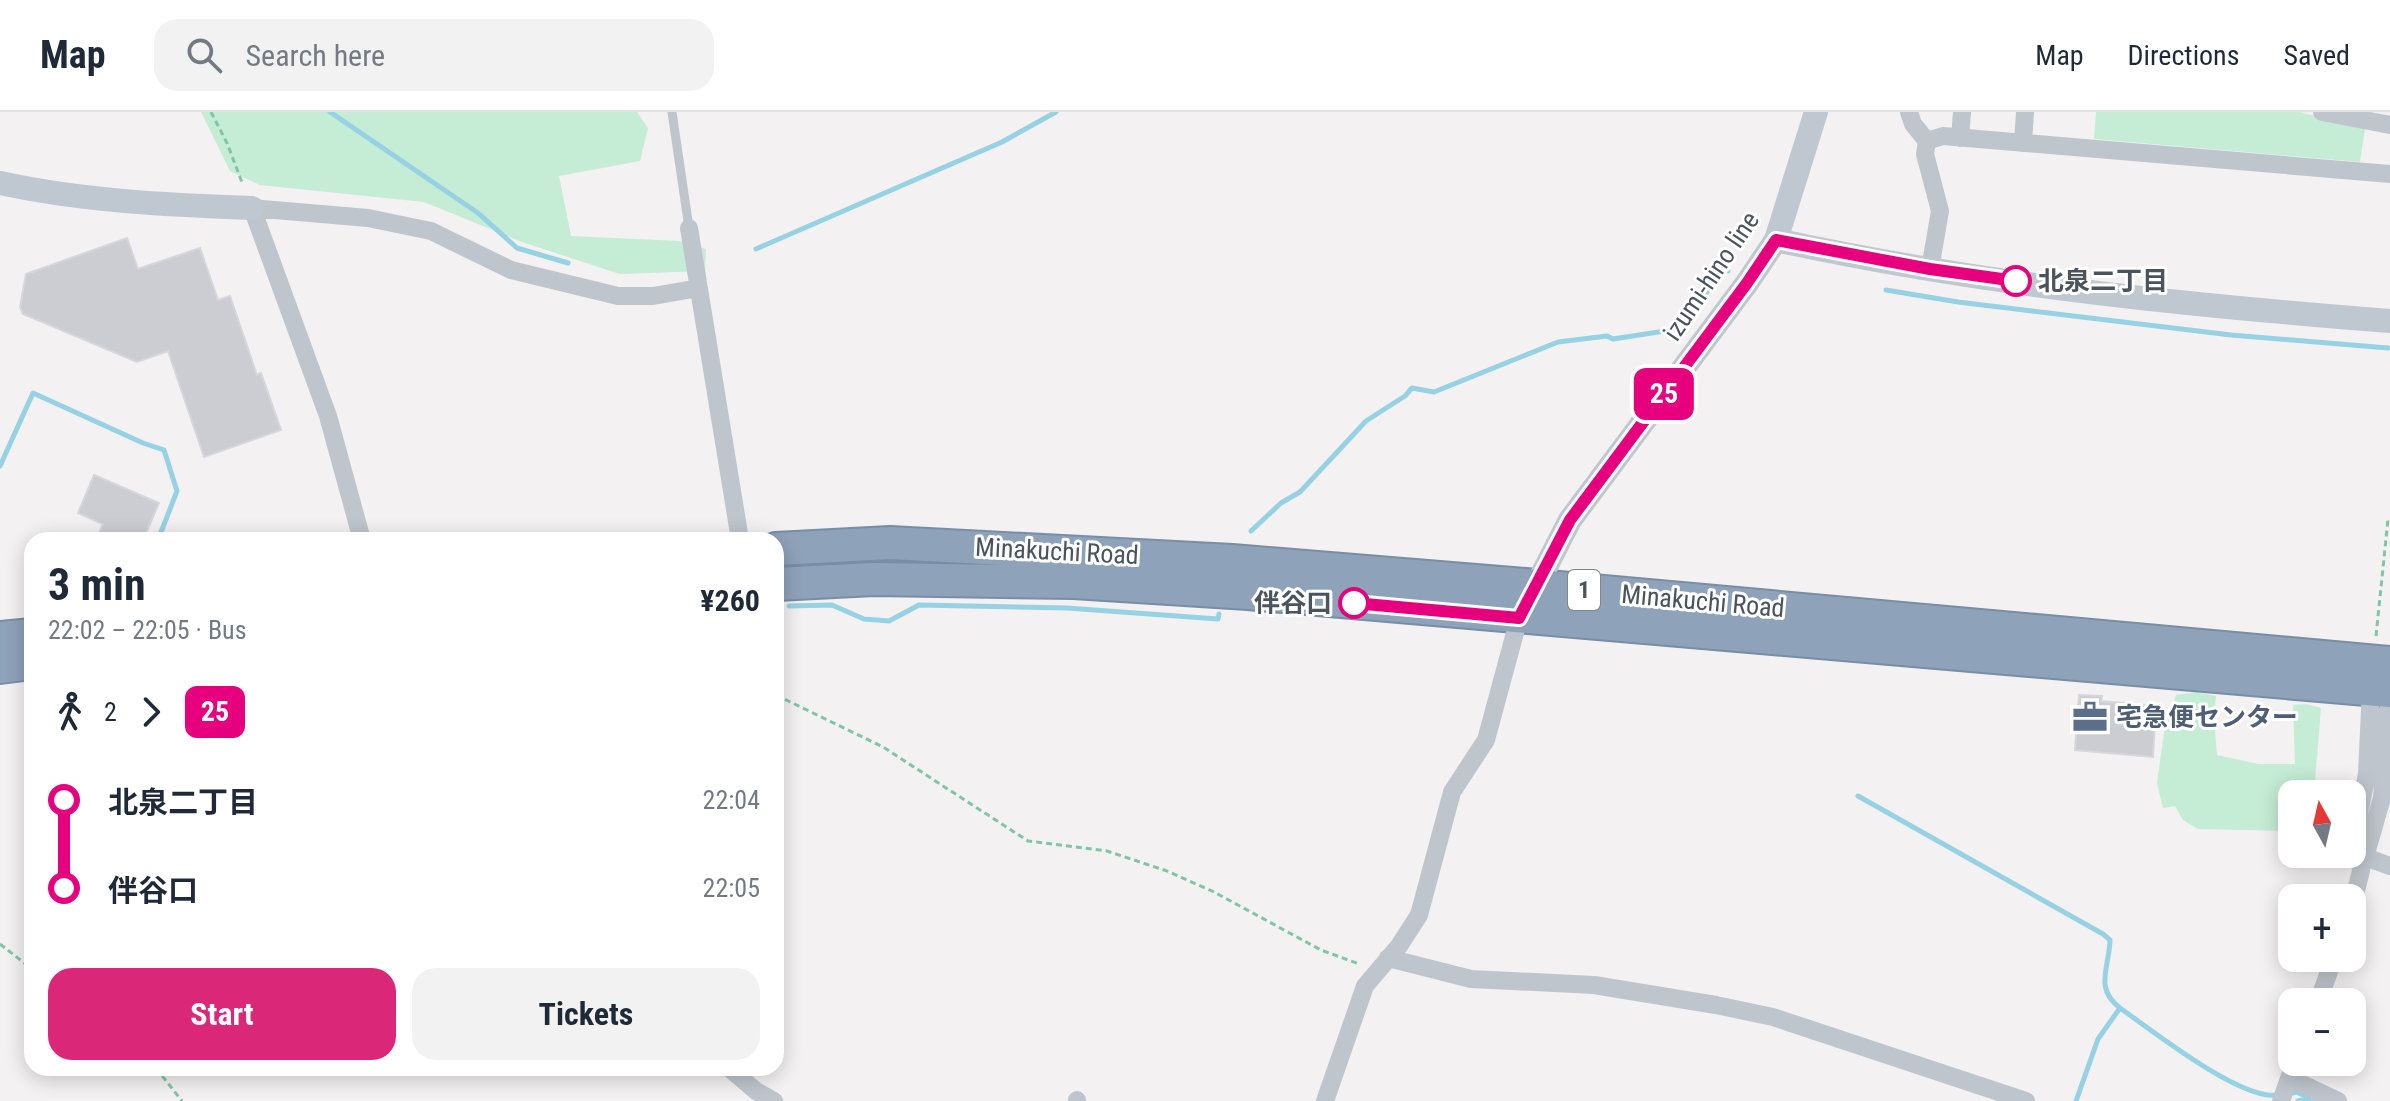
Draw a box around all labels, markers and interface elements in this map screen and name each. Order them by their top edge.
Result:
search box [154,19,714,91]
text: Map [40,33,106,77]
icon: search [182,33,226,77]
text: Search here [246,38,385,73]
text: Map [2035,39,2084,72]
text: Directions [2128,39,2239,72]
text: Saved [2283,39,2350,72]
street label: izumi-hino line [1657,206,1765,346]
marker: 北泉二丁目 [2001,266,2031,296]
place label: 北泉二丁目 [2038,266,2168,296]
line badge: 25 [1628,368,1700,420]
text: 25 [1650,377,1678,410]
street label: Minakuchi Road [974,532,1140,570]
text: 3 min [48,559,146,611]
road number: 1 [1568,570,1600,610]
street label: Minakuchi Road [1620,579,1786,623]
text: ¥260 [700,583,760,618]
place label: 伴谷口 [1254,588,1332,618]
marker: 伴谷口 [1339,588,1369,618]
text: 22:02 – 22:05 · Bus [48,615,247,645]
icon: walk [48,690,92,734]
icon: forward [129,690,173,734]
text: 25 [201,695,229,728]
text: 2 [104,697,117,727]
office icon: 宅急便センター [2071,698,2109,736]
place label: 宅急便センター [2116,702,2298,732]
north arrow [2278,780,2366,868]
map controls [2278,780,2366,1076]
text: 北泉二丁目 [108,785,258,820]
text: 22:04 [703,785,760,815]
text: 伴谷口 [108,873,198,908]
text: 22:05 [703,873,760,903]
button: + [2278,884,2366,972]
button: Start [48,968,396,1060]
button: Tickets [412,968,760,1060]
button: − [2278,988,2366,1076]

